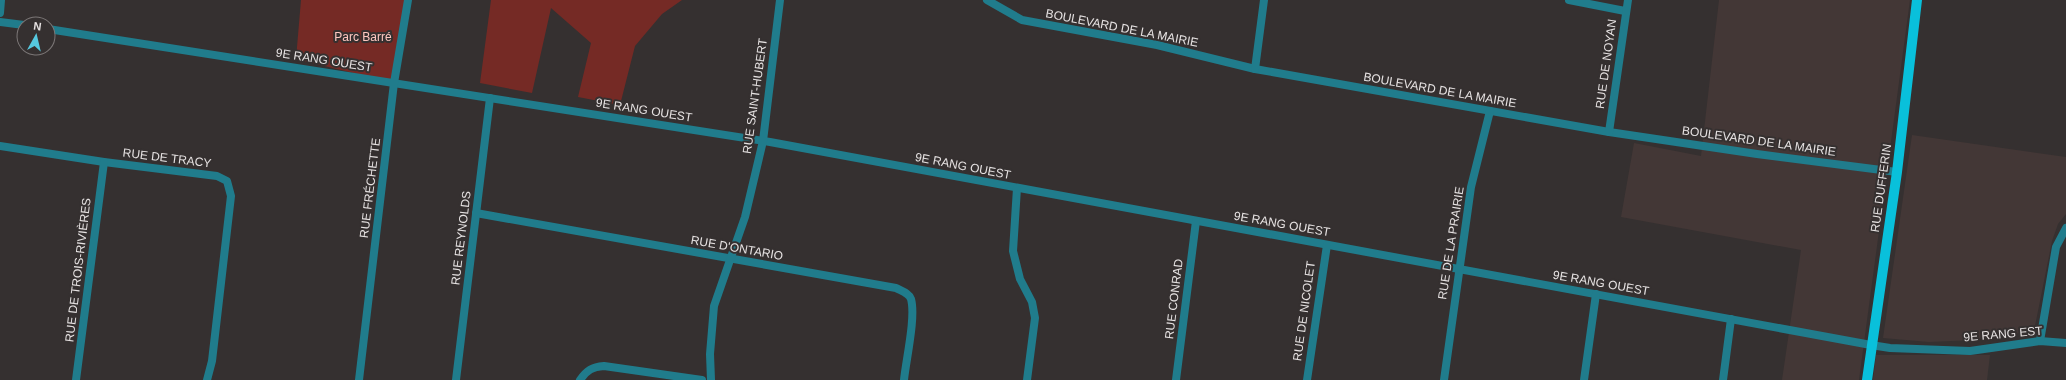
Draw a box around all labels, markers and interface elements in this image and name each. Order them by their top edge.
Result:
street label: BOULEVARD DE LA MAIRIE [1045,6,1199,50]
north arrow [16,16,56,56]
street label: RUE DE NOYAN [1593,18,1619,110]
text: N [33,20,42,33]
park label: Parc Barré [334,30,392,44]
street label: RUE SAINT-HUBERT [740,37,770,155]
street label: 9E RANG OUEST [275,45,374,75]
street label: BOULEVARD DE LA MAIRIE [1362,70,1518,110]
street label: 9E RANG OUEST [595,95,694,125]
street label: BOULEVARD DE LA MAIRIE [1681,123,1837,159]
street label: RUE FRÉCHETTE [356,137,383,239]
street label: RUE DUFFERIN [1868,143,1894,233]
street label: RUE DE TRACY [122,146,212,170]
street label: 9E RANG OUEST [914,150,1013,182]
street label: RUE DE LA PRAIRIE [1435,186,1467,300]
street label: RUE REYNOLDS [448,190,474,286]
street label: RUE DE TROIS-RIVIÈRES [61,197,94,343]
street label: 9E RANG OUEST [1233,209,1332,239]
street label: RUE D'ONTARIO [690,233,784,263]
street label: RUE CONRAD [1162,258,1186,340]
street label: RUE DE NICOLET [1290,260,1318,362]
street label: 9E RANG OUEST [1552,268,1651,298]
street label: 9E RANG EST [1963,324,2044,344]

